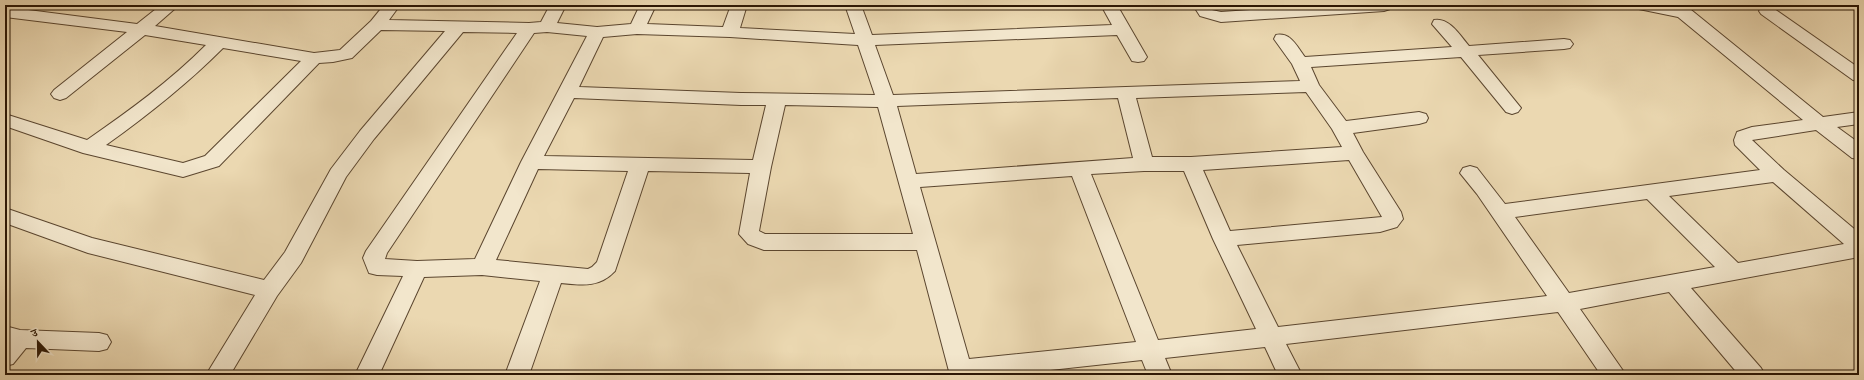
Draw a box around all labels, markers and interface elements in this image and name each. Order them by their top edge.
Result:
north arrow [18,322,58,362]
text: उ [28,326,42,342]

